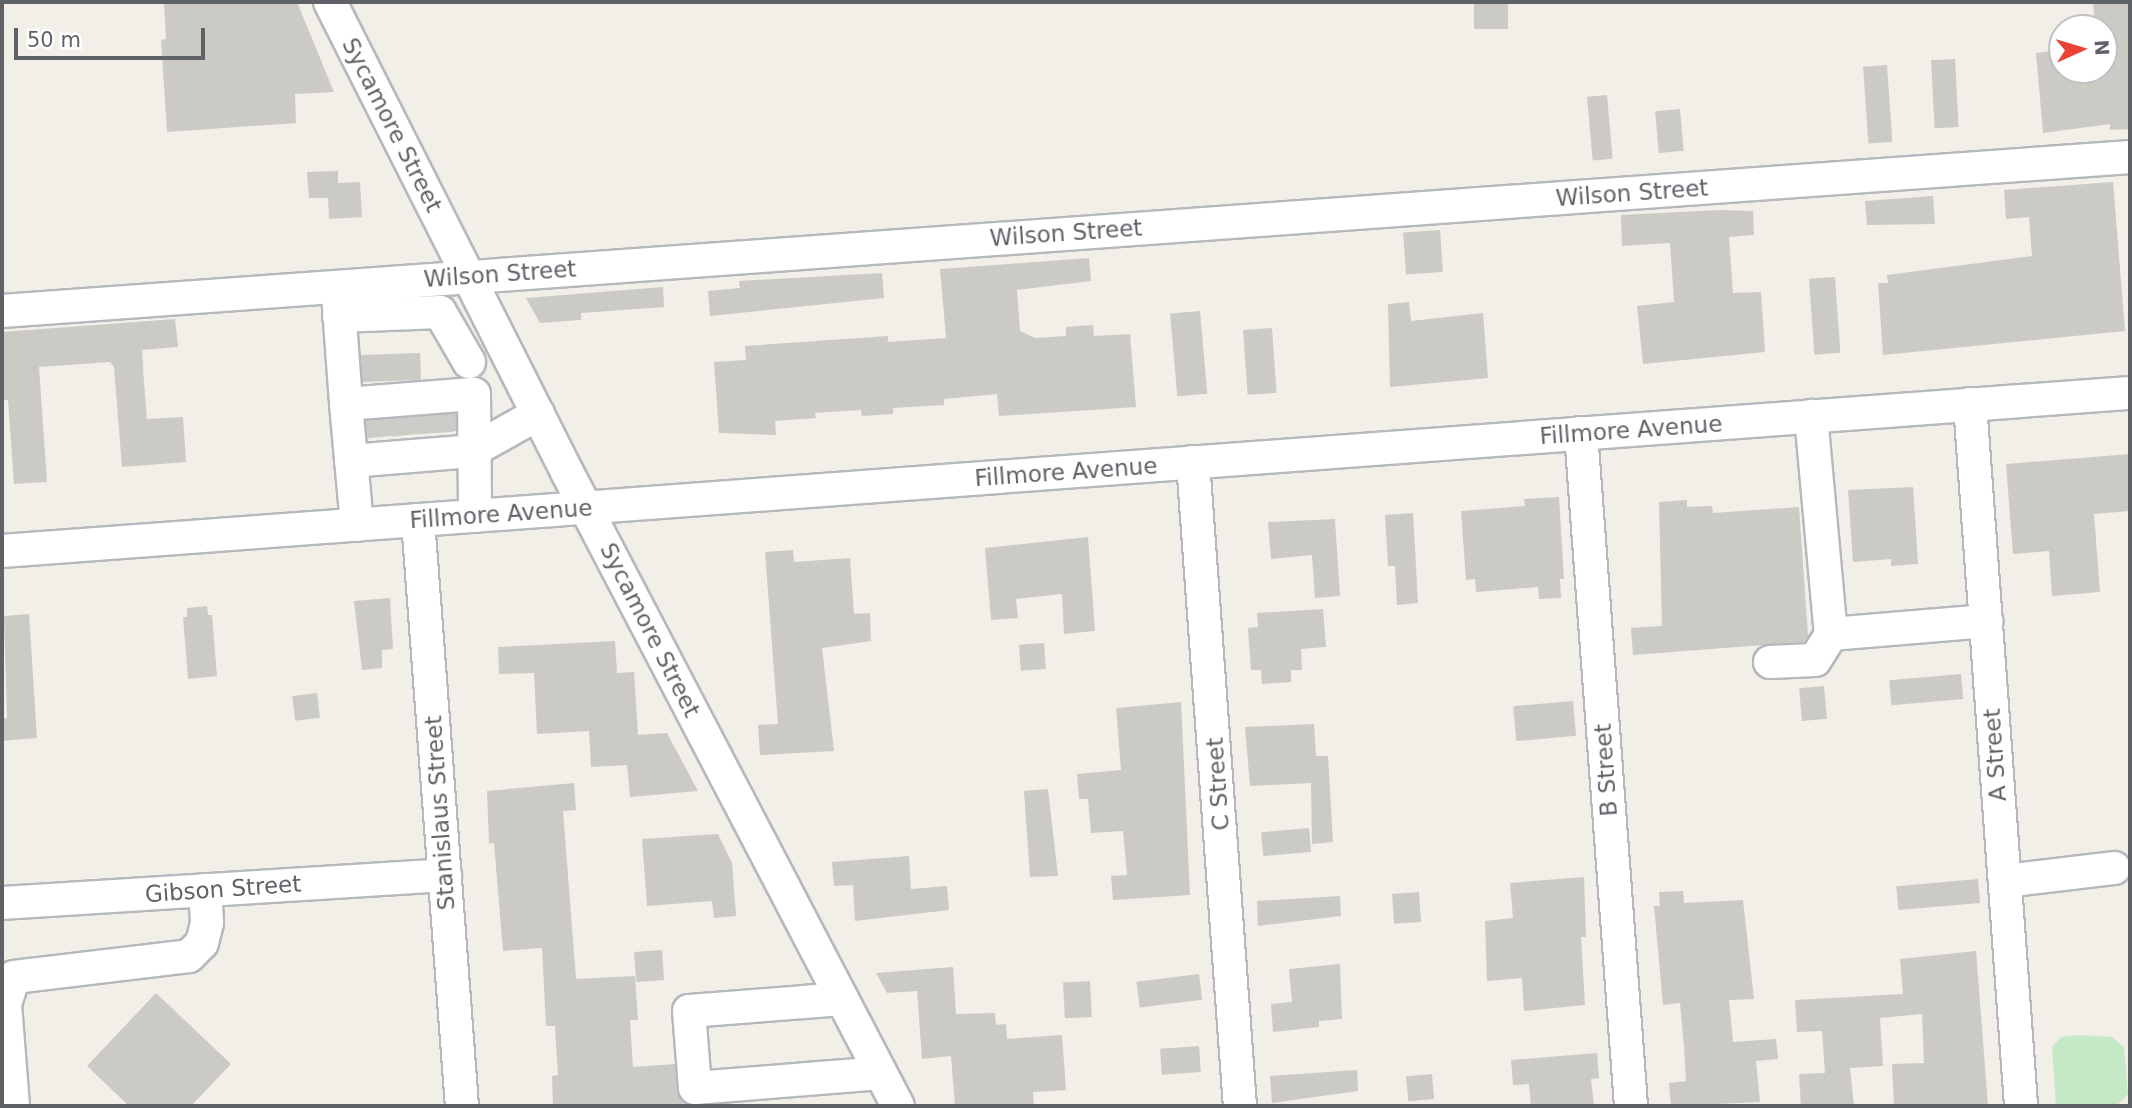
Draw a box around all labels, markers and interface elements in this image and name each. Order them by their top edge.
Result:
scale bar [18,14,208,58]
north arrow [2048,14,2118,84]
text: 50 m [27,28,81,52]
street label: Sycamore Street [336,33,448,217]
text: N [2090,39,2113,56]
street label: Wilson Street [1555,174,1709,212]
street label: Wilson Street [989,214,1143,252]
street label: Wilson Street [423,255,577,293]
street label: Fillmore Avenue [1539,410,1723,450]
street label: Fillmore Avenue [974,452,1158,492]
street label: Fillmore Avenue [409,494,593,534]
street label: Sycamore Street [594,538,706,722]
street label: A Street [1978,708,2012,802]
street label: Stanislaus Street [419,715,461,911]
street label: B Street [1589,723,1623,817]
street label: C Street [1201,737,1235,831]
street label: Gibson Street [144,870,302,908]

